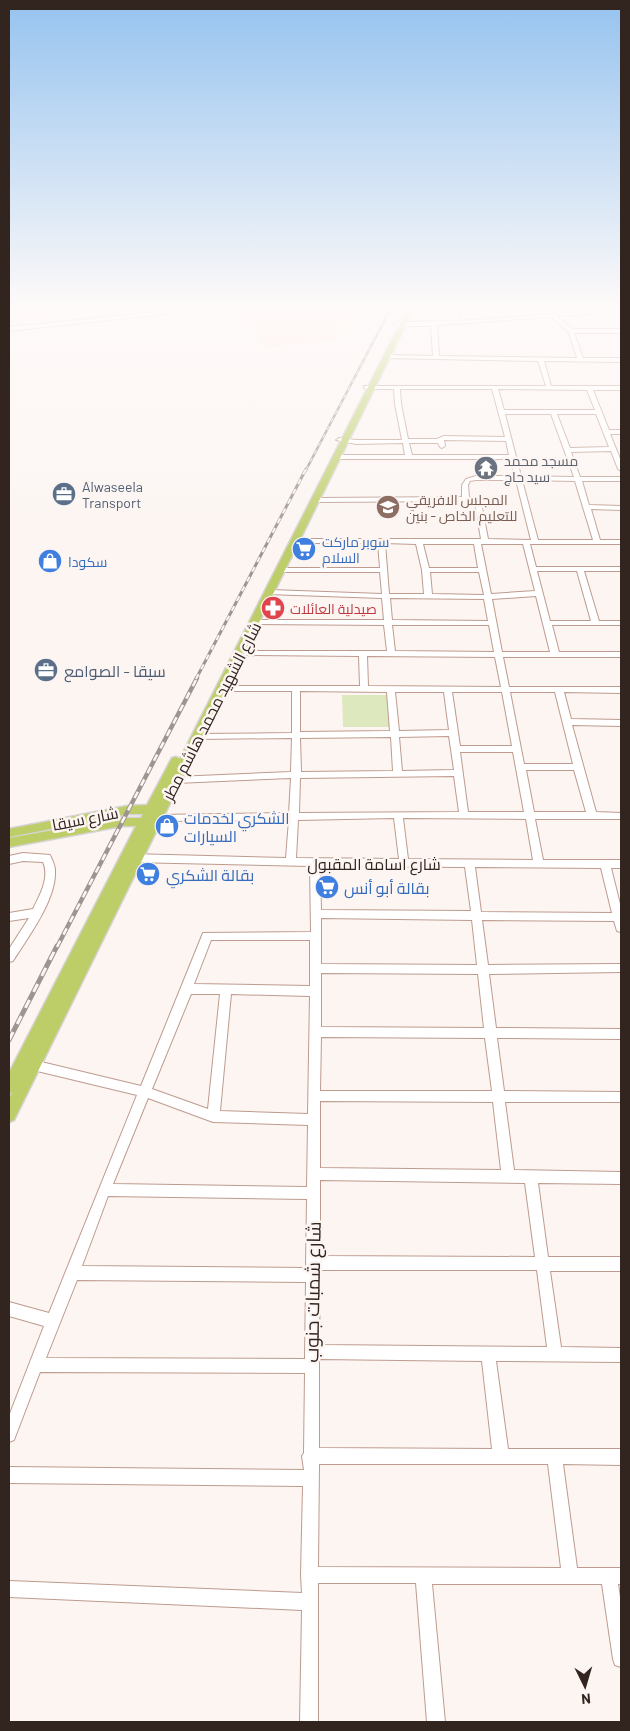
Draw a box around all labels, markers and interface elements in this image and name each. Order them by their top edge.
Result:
place label: مسجد محمد سيد حاج [504,452,578,486]
temple icon: مسجد محمد سيد حاج [473,455,499,481]
place label: Alwaseela Transport [82,478,143,511]
office icon: Alwaseela Transport [51,481,77,507]
place label: المجلس الافريقي للتعليم الخاص - بنين [406,491,517,526]
school or university icon: المجلس الافريقي للتعليم الخاص - بنين [375,494,401,520]
place label: سوبر ماركت السلام [322,533,389,568]
supermarket icon: سوبر ماركت السلام [291,536,317,562]
shop icon: سكودا [37,548,63,574]
place label: سكودا [68,553,107,570]
pharmacy icon: صيدلية العائلات [260,595,286,621]
place label: صيدلية العائلات [290,600,377,617]
street label: شارع الشهيد محمد هاشم مطر [157,619,267,806]
office icon: سيقا - الصوامع [33,657,59,683]
place label: سيقا - الصوامع [64,661,166,683]
street label: شارع سيقا [50,802,120,837]
place label: الشكري لخدمات السيارات [184,808,290,846]
shop icon: الشكري لخدمات السيارات [154,813,180,839]
street label: شارع اسامة المقبول [307,854,441,876]
supermarket icon: بقالة الشكري [135,861,161,887]
place label: بقالة الشكري [166,865,254,889]
supermarket icon: بقالة أبو أنس [314,874,340,900]
place label: بقالة أبو أنس [344,878,430,899]
street label: شارع شمبات جنوب [299,1221,328,1363]
north arrow [560,1661,610,1711]
text: N [581,1691,592,1708]

